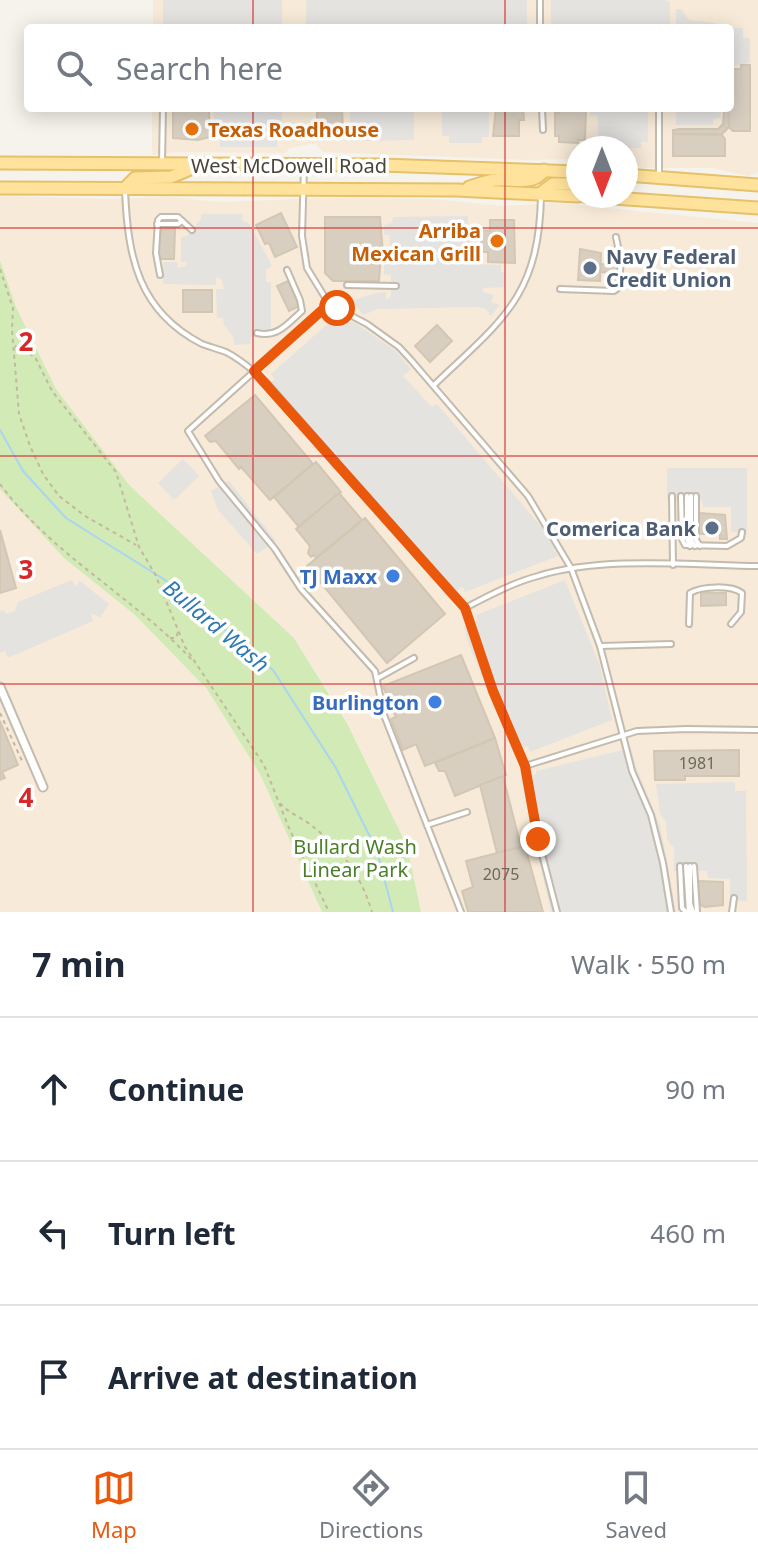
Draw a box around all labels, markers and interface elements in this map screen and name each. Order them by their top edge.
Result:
search box [24,24,734,112]
icon: search [52,46,96,90]
text: Search here [116,48,283,89]
place label: Texas Roadhouse [208,116,379,143]
marker: Texas Roadhouse [183,120,201,138]
north arrow [566,136,638,208]
street label: West McDowell Road [191,152,387,179]
place label: Arriba Mexican Grill [351,217,481,267]
marker: Arriba Mexican Grill [488,232,506,250]
place label: Navy Federal Credit Union [606,243,736,293]
marker: Navy Federal Credit Union [581,259,599,277]
route start [319,290,355,326]
text: 2 [19,323,34,359]
place label: Comerica Bank [546,515,697,542]
marker: Comerica Bank [703,519,721,537]
text: 3 [19,551,33,587]
place label: TJ Maxx [300,563,377,590]
marker: TJ Maxx [384,567,402,585]
water label: Bullard Wash [158,572,276,678]
place label: Burlington [312,689,419,716]
marker: Burlington [426,693,444,711]
house number: 1981 [679,752,715,774]
text: 4 [19,779,34,815]
route end [520,821,556,857]
park label: Bullard Wash Linear Park [293,833,417,883]
house number: 2075 [483,863,519,885]
text: 7 min [32,941,126,987]
text: Walk · 550 m [571,946,726,982]
icon: ahead [32,1067,76,1111]
text: Continue [108,1069,244,1110]
text: 90 m [665,1071,726,1107]
icon: left [32,1211,76,1255]
text: Turn left [108,1213,236,1254]
text: 460 m [650,1215,726,1251]
icon: arrive [32,1355,76,1399]
text: Arrive at destination [108,1357,418,1398]
tab: Map [91,1466,137,1544]
tab: Directions [319,1466,423,1544]
tab: Saved [605,1466,667,1544]

